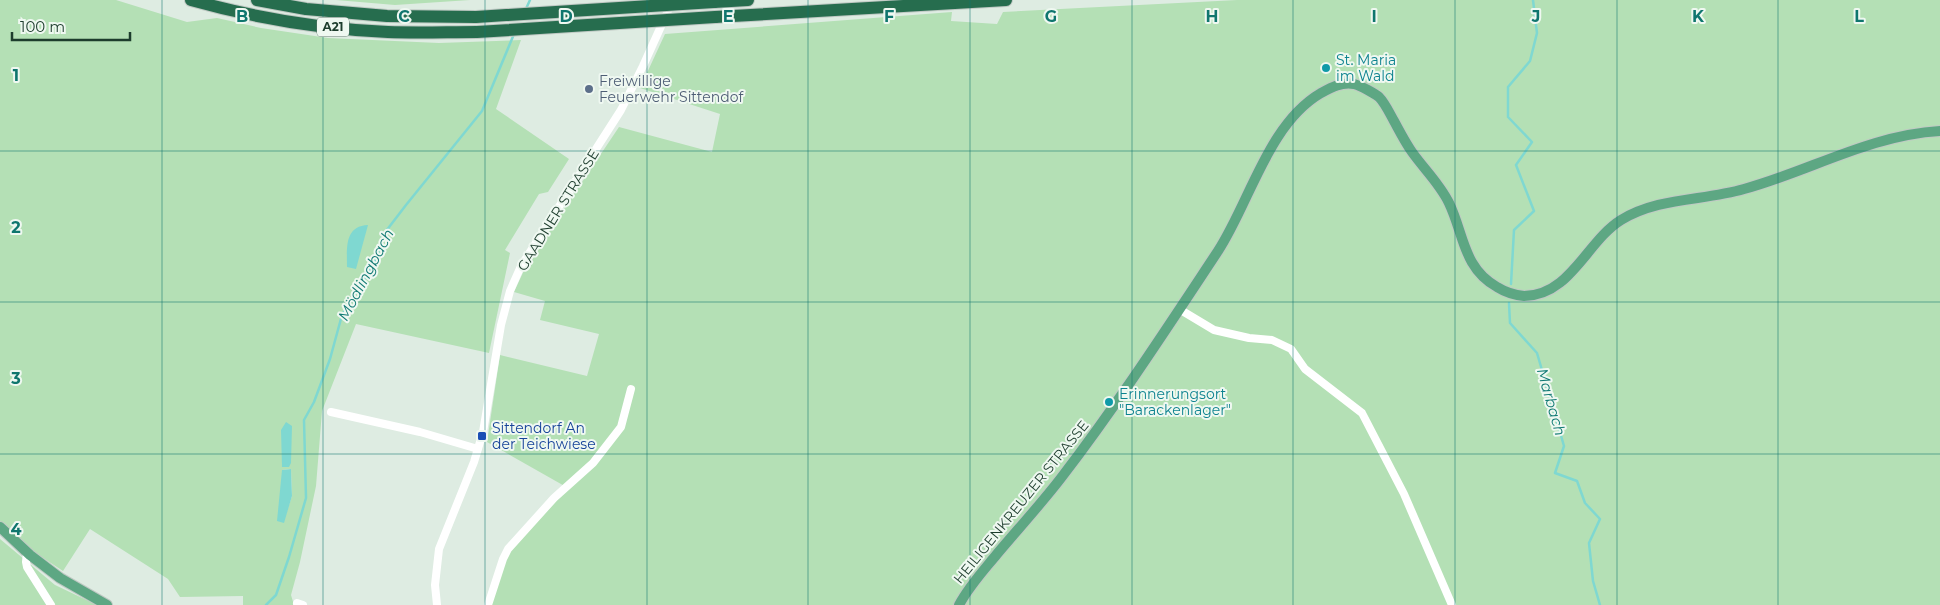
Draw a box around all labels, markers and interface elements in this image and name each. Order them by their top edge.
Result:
text: B [236,7,248,26]
text: C [398,7,410,26]
text: D [559,7,573,26]
text: E [723,7,733,26]
text: F [884,7,894,26]
text: G [1045,7,1057,26]
text: H [1206,7,1218,26]
text: I [1371,7,1377,26]
text: J [1531,7,1540,26]
text: K [1692,7,1705,26]
text: L [1854,7,1864,26]
scale bar [12,10,130,42]
text: 100 m [20,17,65,36]
road number: A21 [317,18,349,36]
place label: St. Maria im Wald [1336,51,1396,85]
marker: St. Maria im Wald [1320,62,1332,74]
text: 1 [13,66,19,85]
place label: Freiwillige Feuerwehr Sittendof [599,72,744,106]
marker: Freiwillige Feuerwehr Sittendof [583,83,595,95]
street label: GAADNER STRASSE [513,146,603,274]
text: 2 [11,218,21,237]
water label: Mödlingbach [333,226,398,324]
water label: Marbach [1533,366,1570,438]
text: 3 [10,369,21,388]
place label: Erinnerungsort "Barackenlager" [1119,385,1231,419]
marker: Erinnerungsort "Barackenlager" [1103,396,1115,408]
street label: HEILIGENKREUZER STRASSE [949,417,1093,587]
place label: Sittendorf An der Teichwiese [492,419,596,453]
marker: Sittendorf An der Teichwiese [476,430,488,442]
text: 4 [10,520,22,539]

